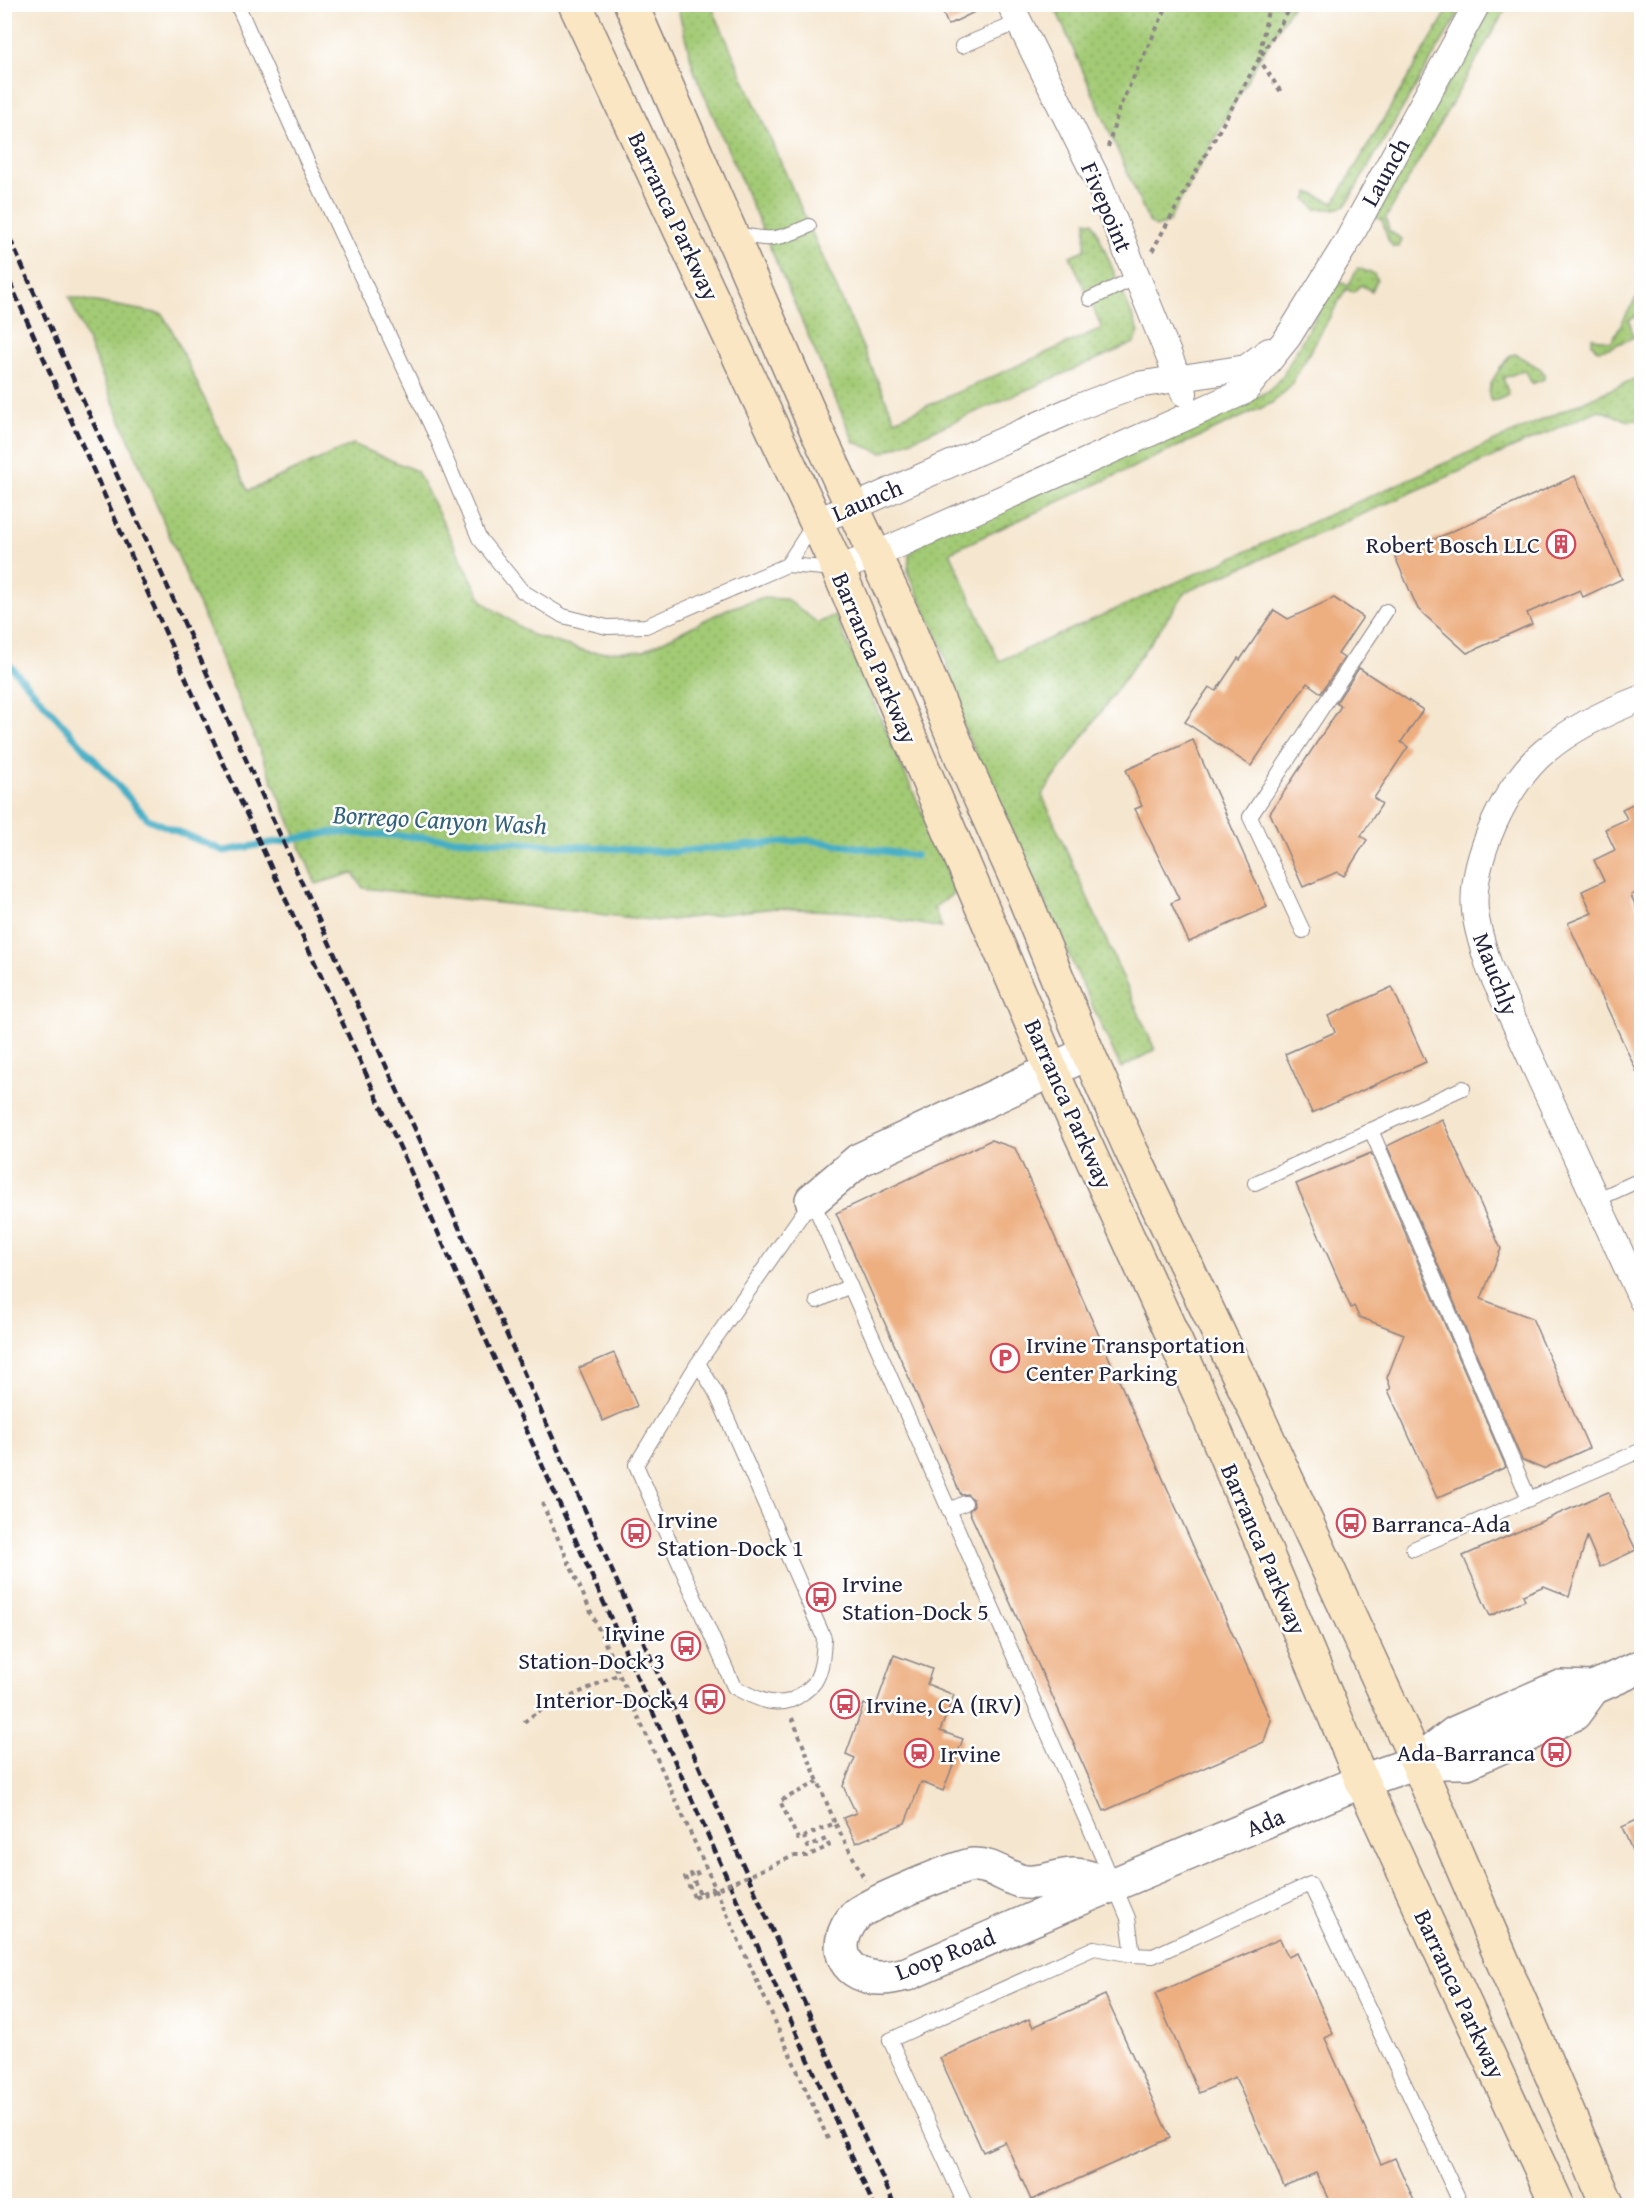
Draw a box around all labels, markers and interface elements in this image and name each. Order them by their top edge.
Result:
street label: Barranca Parkway [619,126,729,306]
street label: Launch [1352,131,1418,213]
street label: Fivepoint [1072,156,1142,258]
street label: Launch [826,469,908,530]
place label: Robert Bosch LLC [1366,527,1540,562]
building icon: Robert Bosch LLC [1545,528,1577,560]
street label: Barranca Parkway [823,567,927,749]
water label: Borrego Canyon Wash [331,794,548,844]
street label: Mauchly [1464,927,1528,1021]
street label: Barranca Parkway [1016,1013,1122,1195]
place label: Irvine Transportation Center Parking [1026,1327,1246,1390]
parking icon: Irvine Transportation Center Parking [989,1342,1021,1374]
street label: Barranca Parkway [1212,1458,1316,1640]
place label: Irvine Station-Dock 1 [657,1502,804,1565]
place label: Barranca-Ada [1372,1506,1511,1541]
bus stop icon: Barranca-Ada [1335,1507,1367,1539]
bus stop icon: Irvine Station-Dock 1 [620,1517,652,1549]
place label: Irvine Station-Dock 5 [842,1566,989,1629]
bus stop icon: Irvine Station-Dock 5 [805,1581,837,1613]
place label: Irvine Station-Dock 3 [518,1615,665,1678]
bus stop icon: Irvine Station-Dock 3 [670,1630,702,1662]
place label: Interior-Dock 4 [535,1682,689,1717]
bus stop icon: Interior-Dock 4 [694,1683,726,1715]
place label: Irvine, CA (IRV) [866,1687,1021,1722]
bus stop icon: Irvine, CA (IRV) [829,1688,861,1720]
place label: Ada-Barranca [1397,1735,1536,1770]
place label: Irvine [940,1736,1001,1771]
bus stop icon: Ada-Barranca [1540,1736,1572,1768]
station icon: Irvine [903,1737,935,1769]
street label: Ada [1240,1798,1290,1846]
street label: Barranca Parkway [1405,1904,1515,2084]
street label: Loop Road [890,1919,1000,1989]

